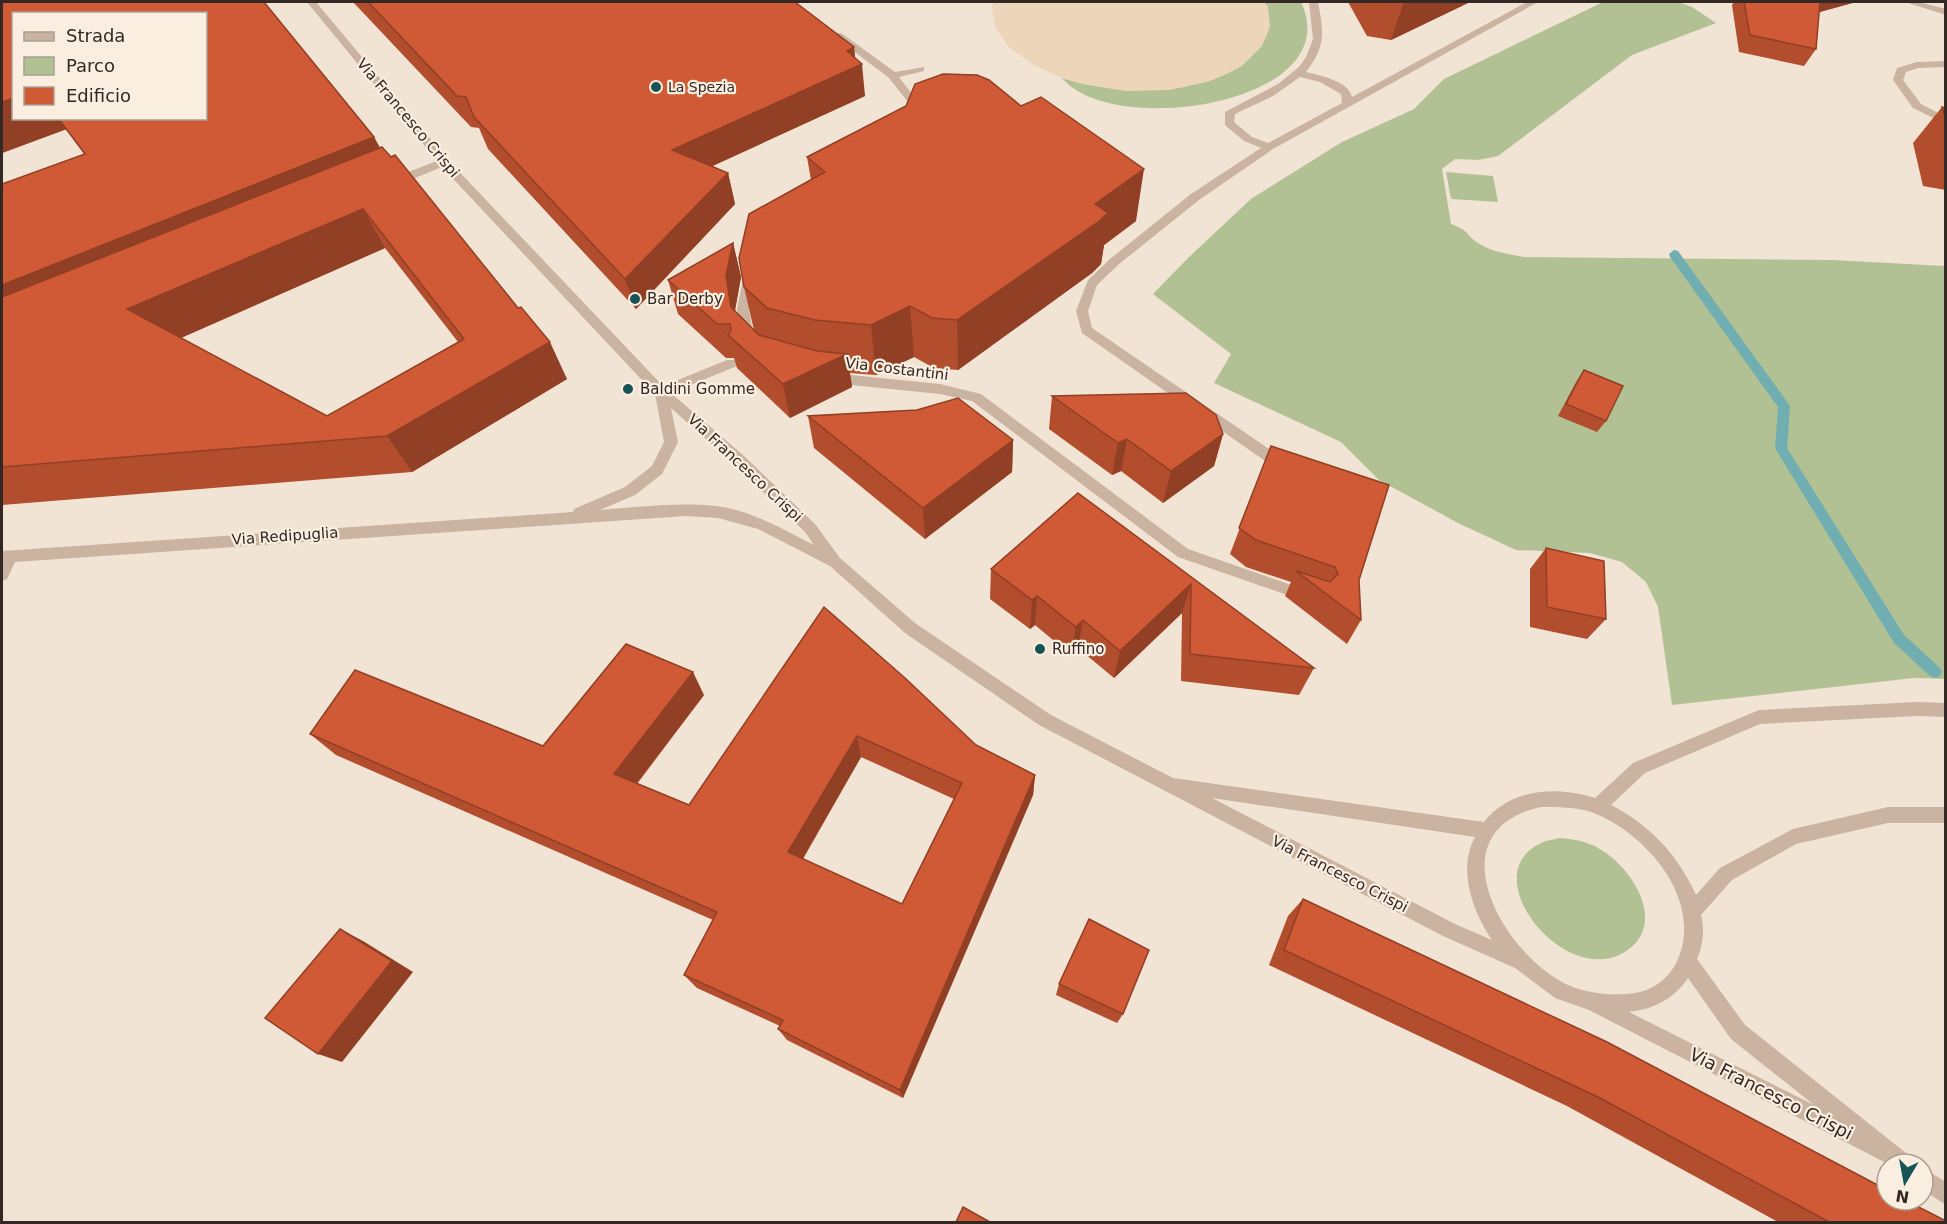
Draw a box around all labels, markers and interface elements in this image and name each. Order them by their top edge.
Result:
legend [12,12,207,120]
text: Strada [66,25,125,46]
text: Parco [66,55,115,76]
street label: Via Francesco Crispi [353,55,463,181]
place label: La Spezia [668,79,735,95]
marker: La Spezia [649,80,663,94]
text: Edificio [66,85,131,106]
place label: Bar Derby [647,290,723,308]
marker: Bar Derby [628,292,642,306]
street label: Via Costantini [844,354,950,384]
place label: Baldini Gomme [640,380,755,398]
marker: Baldini Gomme [621,382,635,396]
street label: Via Francesco Crispi [684,410,806,526]
street label: Via Redipuglia [231,523,339,549]
place label: Ruffino [1052,640,1104,658]
marker: Ruffino [1033,642,1047,656]
street label: Via Francesco Crispi [1269,832,1411,916]
street label: Via Francesco Crispi [1686,1043,1856,1144]
north arrow [1875,1152,1935,1212]
text: N [1894,1186,1911,1207]

